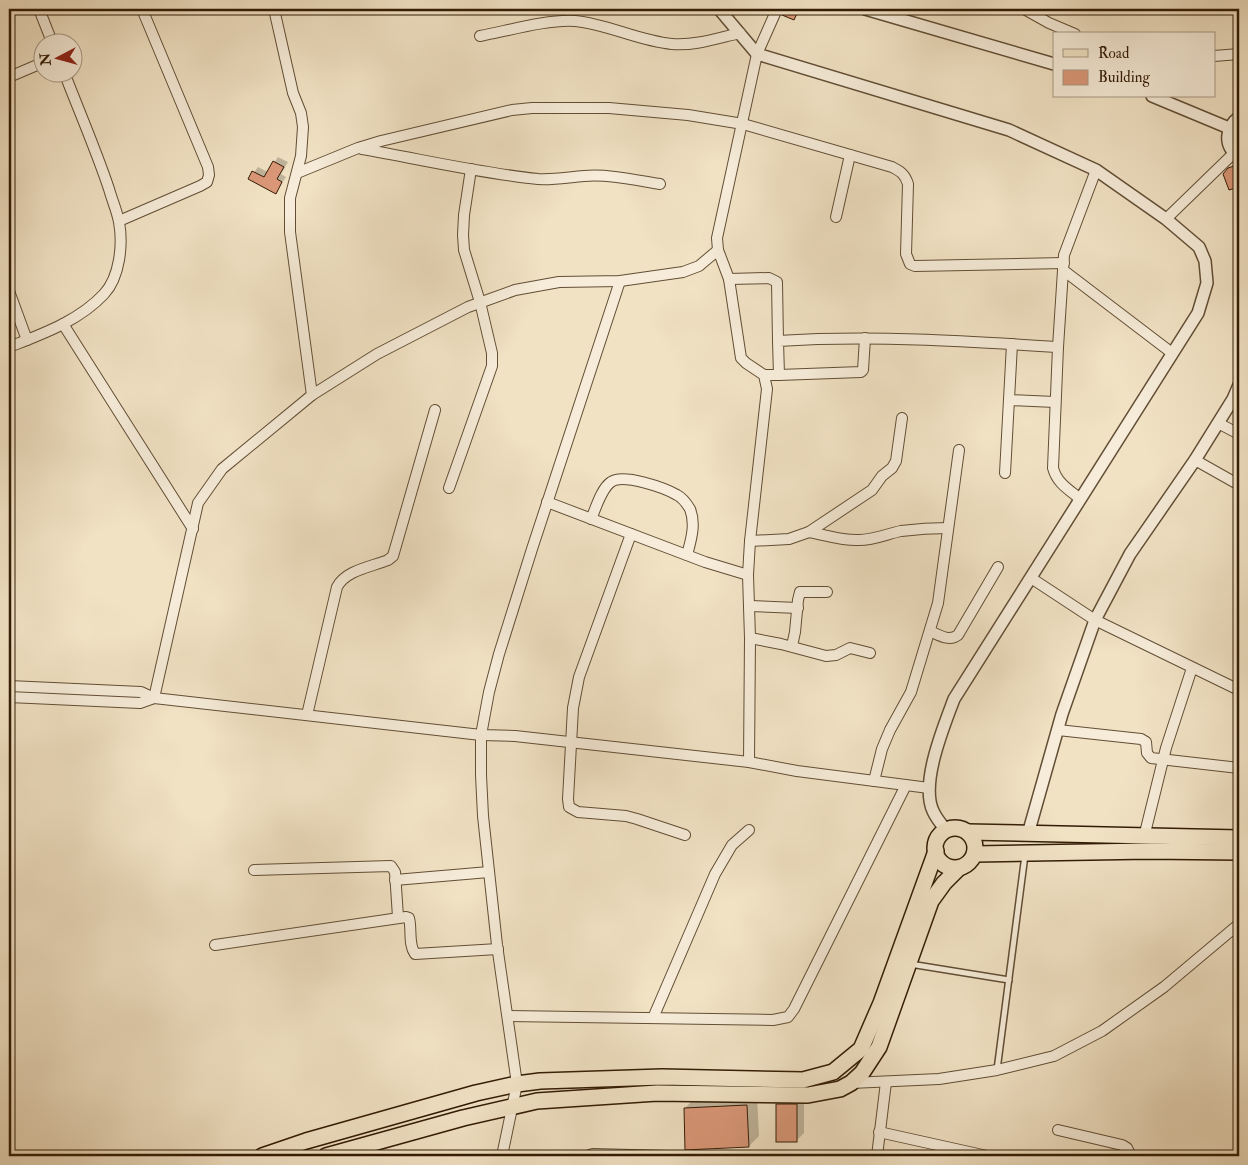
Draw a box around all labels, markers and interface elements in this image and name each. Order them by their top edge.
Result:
north arrow [32,32,82,82]
legend [1053,32,1216,98]
text: Road [1098,44,1130,63]
text: N [36,52,55,67]
text: Building [1098,68,1150,87]

